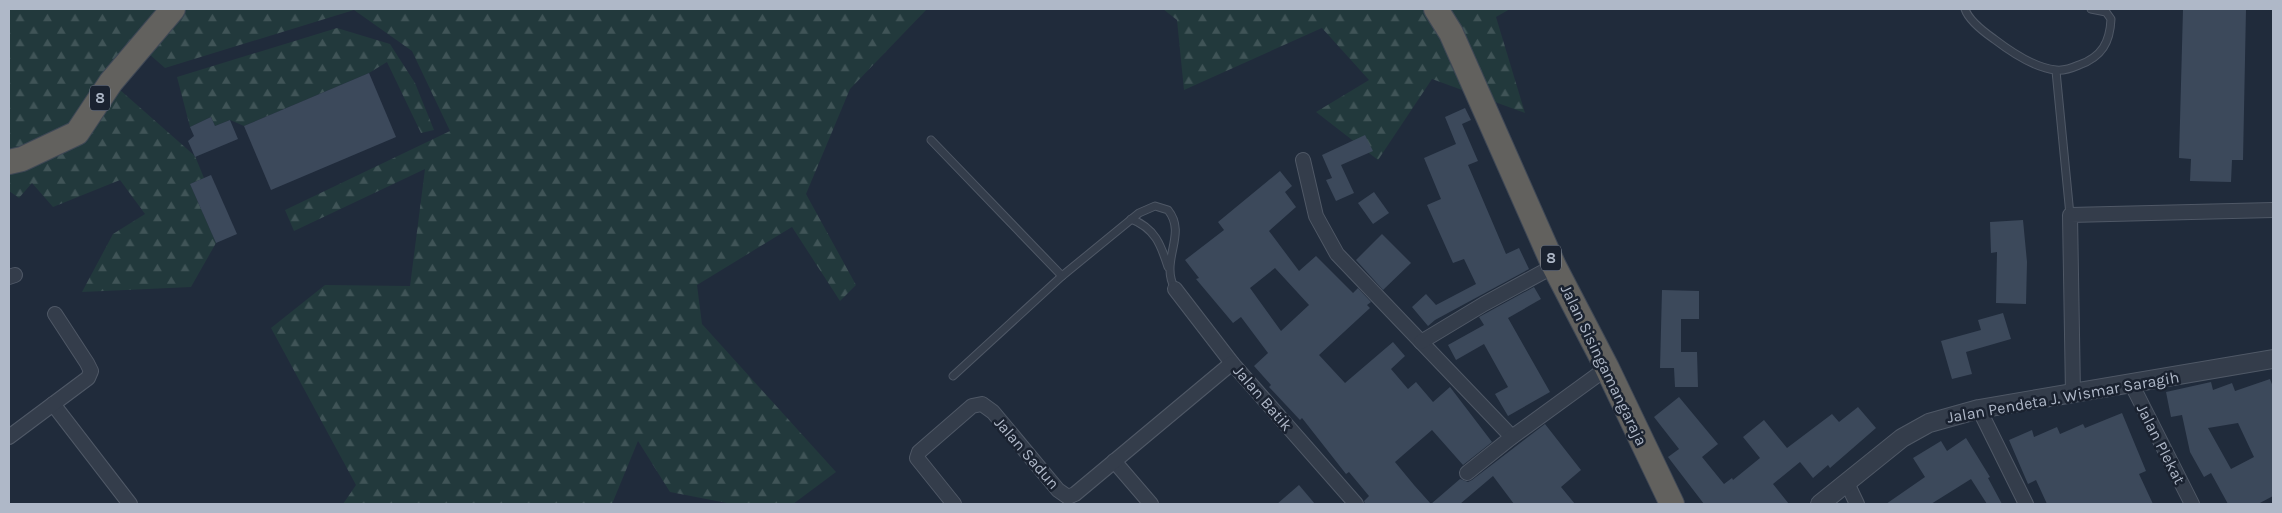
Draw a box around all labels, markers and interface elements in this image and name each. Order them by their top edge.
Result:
road number: 8 [90,86,110,110]
road number: 8 [1541,246,1561,270]
street label: Jalan Sisingamangaraja [1557,281,1651,449]
street label: Jalan Batik [1229,361,1297,435]
street label: Jalan Pendeta J. Wismar Saragih [1945,367,2181,427]
street label: Jalan Plekat [2133,401,2189,487]
street label: Jalan Sadun [991,413,1063,493]

